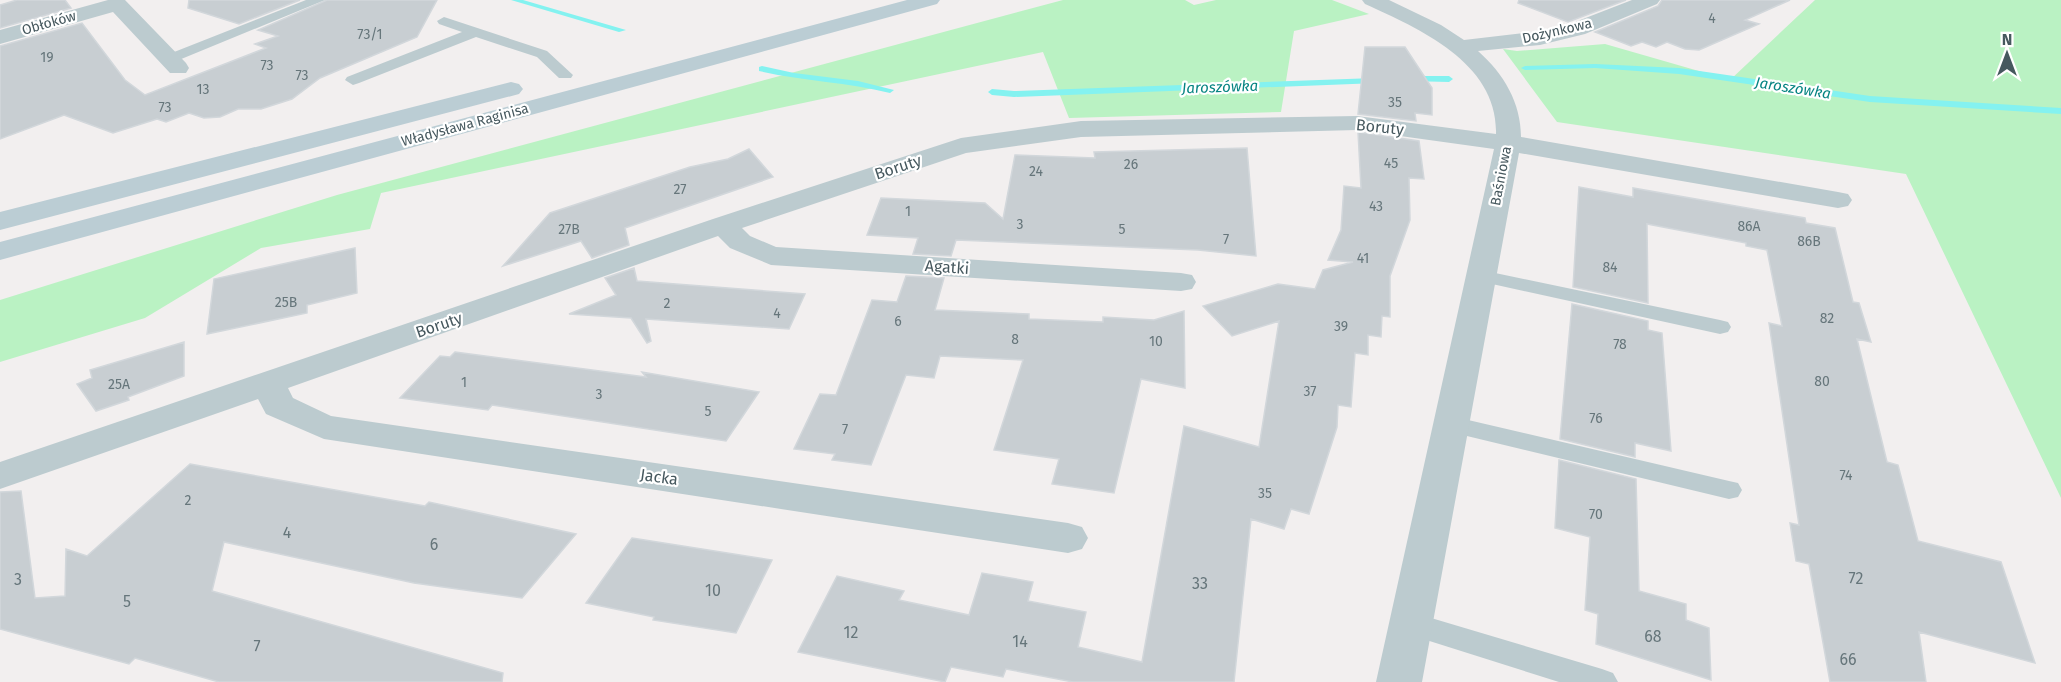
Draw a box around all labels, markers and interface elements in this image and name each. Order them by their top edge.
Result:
street label: Obłoków [20,7,78,39]
house number: 4 [1708,10,1716,27]
street label: Dożynkowa [1520,15,1594,47]
north arrow [1977,24,2037,84]
house number: 73/1 [357,26,383,43]
text: N [2002,30,2012,49]
house number: 19 [40,49,54,66]
house number: 73 [260,57,274,74]
house number: 73 [295,67,309,84]
water label: Jaroszówka [1753,73,1832,103]
water label: Jaroszówka [1181,77,1258,97]
house number: 13 [196,81,210,98]
house number: 35 [1388,94,1402,111]
house number: 73 [158,99,172,116]
street label: Władysława Raginisa [399,100,531,150]
street label: Boruty [1355,115,1405,139]
street label: Baśniowa [1487,145,1515,207]
street label: Boruty [872,150,924,183]
house number: 45 [1384,155,1398,172]
house number: 26 [1124,156,1138,173]
house number: 24 [1029,163,1044,180]
house number: 27 [673,181,687,198]
house number: 43 [1369,198,1383,215]
house number: 1 [905,203,911,220]
house number: 3 [1017,216,1024,233]
house number: 86A [1737,218,1761,235]
house number: 27B [558,221,580,238]
house number: 5 [1118,221,1126,238]
house number: 7 [1223,231,1229,248]
house number: 86B [1797,233,1821,250]
house number: 41 [1357,250,1369,267]
street label: Agatki [924,256,970,278]
house number: 84 [1602,259,1618,276]
house number: 25B [275,294,297,311]
house number: 2 [664,295,671,312]
house number: 4 [773,305,781,322]
street label: Boruty [413,308,465,342]
house number: 82 [1820,310,1834,327]
house number: 6 [894,313,902,330]
house number: 39 [1334,318,1348,335]
house number: 8 [1011,331,1019,348]
house number: 10 [1149,333,1163,350]
house number: 78 [1613,336,1627,353]
house number: 80 [1814,373,1830,390]
house number: 1 [461,374,467,391]
house number: 25A [108,376,130,393]
house number: 37 [1303,383,1317,400]
house number: 3 [596,386,603,403]
house number: 5 [704,403,712,420]
house number: 76 [1589,410,1603,427]
house number: 7 [842,421,848,438]
street label: Jacka [639,465,679,489]
house number: 74 [1839,467,1853,484]
house number: 35 [1258,485,1272,502]
house number: 2 [185,492,192,509]
house number: 70 [1589,506,1603,523]
house number: 4 [283,523,292,542]
house number: 6 [430,535,438,554]
house number: 72 [1849,569,1863,588]
house number: 3 [14,570,22,589]
house number: 33 [1192,574,1208,593]
house number: 10 [705,581,721,600]
house number: 5 [123,592,131,611]
house number: 12 [844,623,858,642]
house number: 68 [1644,627,1662,646]
house number: 14 [1012,632,1028,651]
house number: 7 [253,637,261,656]
house number: 66 [1839,650,1857,669]

